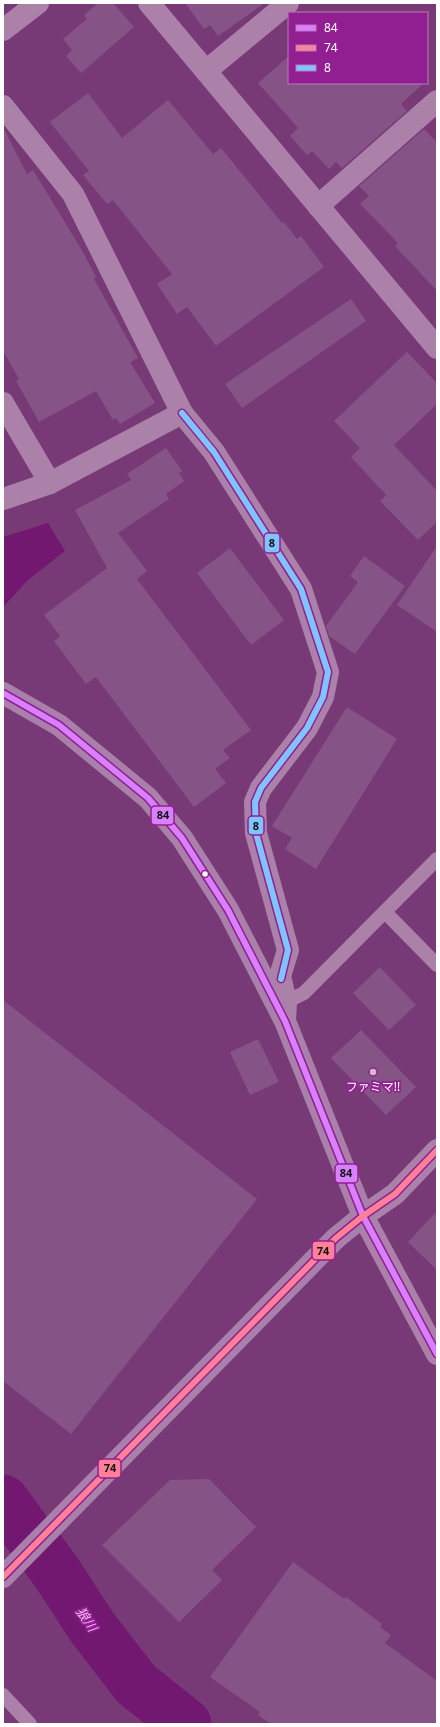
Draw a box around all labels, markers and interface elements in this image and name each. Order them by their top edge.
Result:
legend [288,12,428,84]
text: 84 [324,19,338,36]
text: 74 [324,39,338,56]
text: 8 [324,59,331,76]
line badge: 8 [264,533,280,553]
text: 8 [269,535,275,550]
line badge: 84 [151,806,174,825]
text: 84 [157,807,170,822]
line badge: 8 [248,816,264,835]
text: 8 [253,818,259,833]
unlabelled marker [200,869,210,879]
marker: ファミマ!! [368,1067,378,1077]
place label: ファミマ!! [346,1078,400,1095]
line badge: 84 [335,1164,358,1183]
text: 84 [340,1165,353,1180]
line badge: 74 [312,1241,335,1260]
text: 74 [317,1243,330,1258]
line badge: 74 [98,1459,121,1478]
text: 74 [104,1460,117,1475]
water label: 狼川 [72,1603,103,1636]

